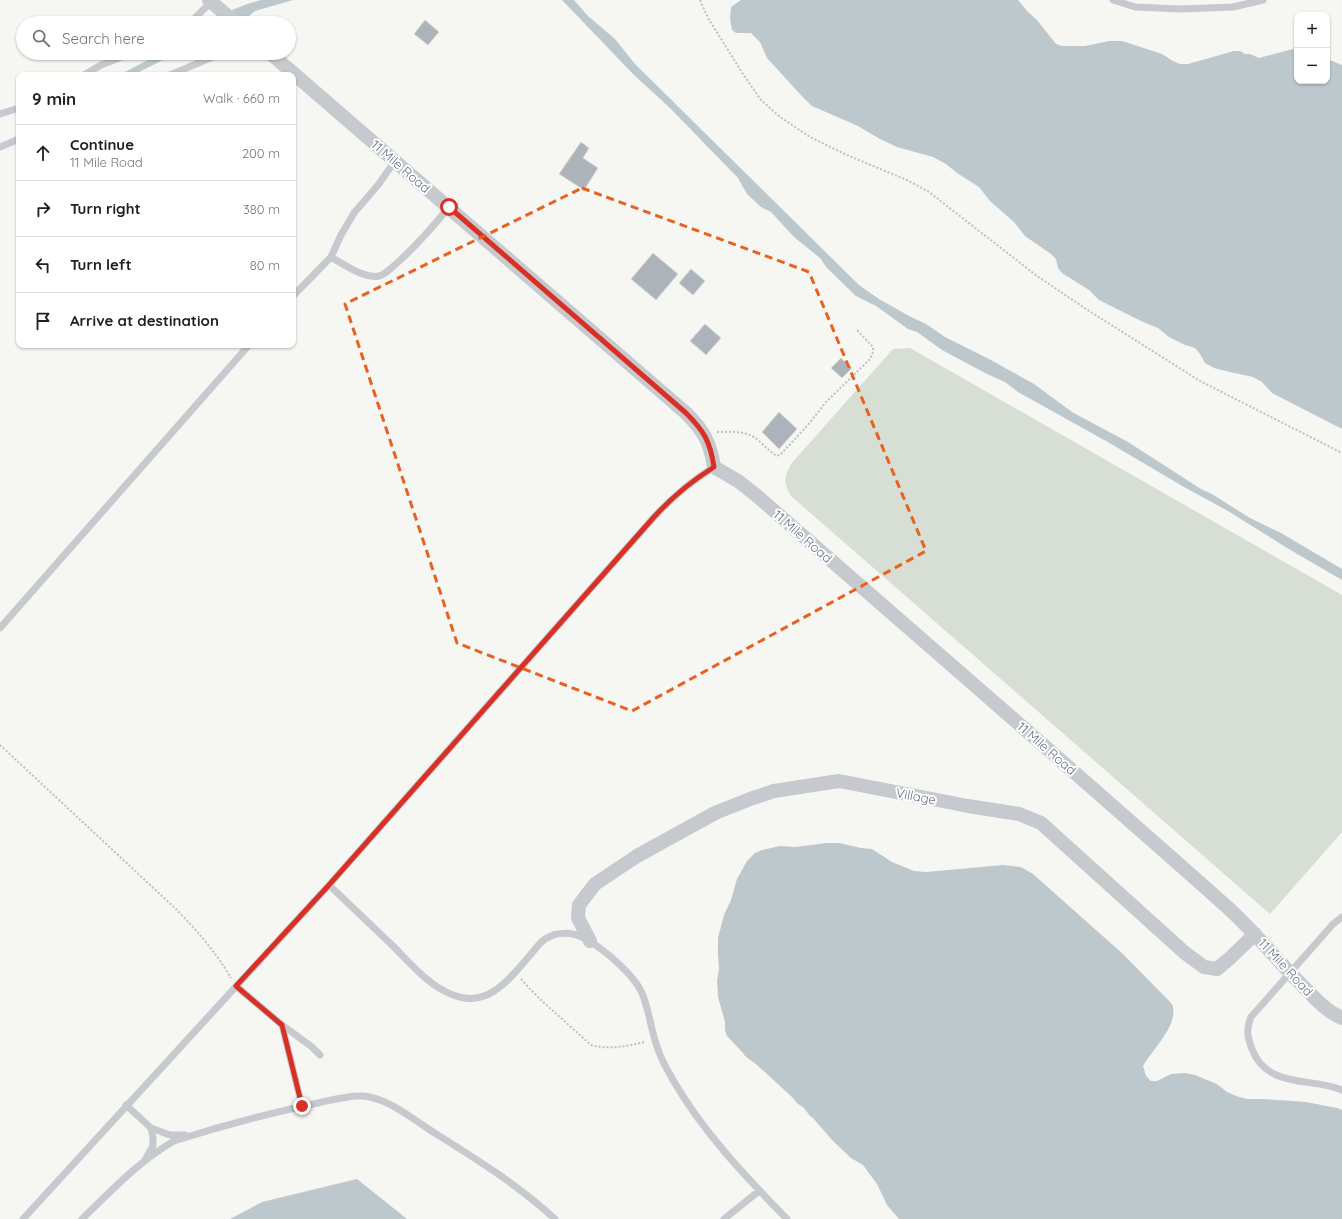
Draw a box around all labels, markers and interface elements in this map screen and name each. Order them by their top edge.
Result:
map controls [1294,12,1330,84]
button: + [1294,12,1330,48]
search box [16,16,296,60]
icon: search [30,27,52,49]
text: Search here [62,29,145,48]
button: − [1294,48,1330,84]
text: 9 min [32,88,76,109]
text: Walk · 660 m [203,90,280,106]
text: Continue [70,135,134,154]
street label: 11 Mile Road [368,136,434,196]
icon: ahead [32,142,54,164]
text: 200 m [242,145,280,161]
text: 11 Mile Road [70,154,143,170]
icon: right [32,198,54,220]
route start [440,198,458,216]
text: Turn right [70,199,141,218]
text: 380 m [243,201,280,217]
icon: left [32,254,54,276]
text: Turn left [70,255,132,274]
text: 80 m [250,257,280,273]
icon: arrive [32,310,54,332]
text: Arrive at destination [70,311,219,330]
street label: 11 Mile Road [770,506,836,566]
street label: 11 Mile Road [1014,718,1080,778]
street label: Village [895,784,937,808]
street label: 11 Mile Road [1255,935,1317,999]
route end [293,1097,311,1115]

